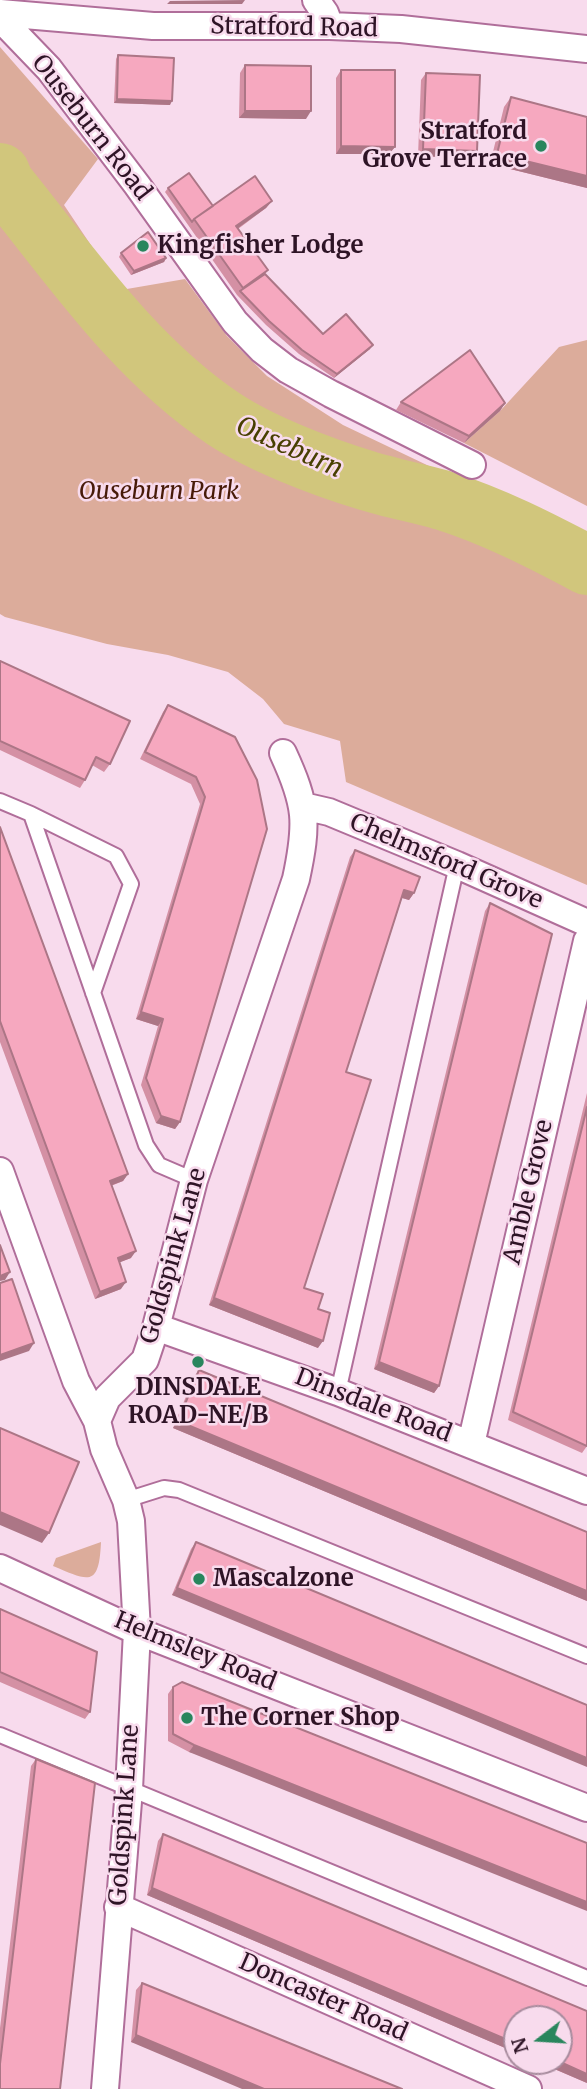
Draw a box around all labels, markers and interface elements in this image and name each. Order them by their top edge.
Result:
street label: Stratford Road [210,12,378,44]
street label: Ouseburn Road [25,49,157,207]
place label: Stratford Grove Terrace [362,118,527,174]
marker: Stratford Grove Terrace [533,138,549,154]
place label: Kingfisher Lodge [157,232,363,260]
marker: Kingfisher Lodge [135,238,151,254]
water label: Ouseburn [231,411,347,485]
park label: Ouseburn Park [79,478,239,506]
street label: Chelmsford Grove [345,808,547,916]
street label: Amble Grove [498,1117,560,1267]
street label: Goldspink Lane [135,1165,213,1347]
marker: DINSDALE ROAD-NE/B [190,1354,206,1370]
street label: Dinsdale Road [291,1363,455,1449]
place label: DINSDALE ROAD-NE/B [128,1374,268,1430]
place label: Mascalzone [213,1565,354,1593]
marker: Mascalzone [191,1571,207,1587]
street label: Helmsley Road [110,1606,280,1698]
place label: The Corner Shop [201,1704,400,1732]
marker: The Corner Shop [179,1710,195,1726]
street label: Goldspink Lane [104,1723,146,1907]
street label: Doncaster Road [234,1948,412,2048]
north arrow [503,2005,573,2075]
text: N [506,2035,534,2056]

